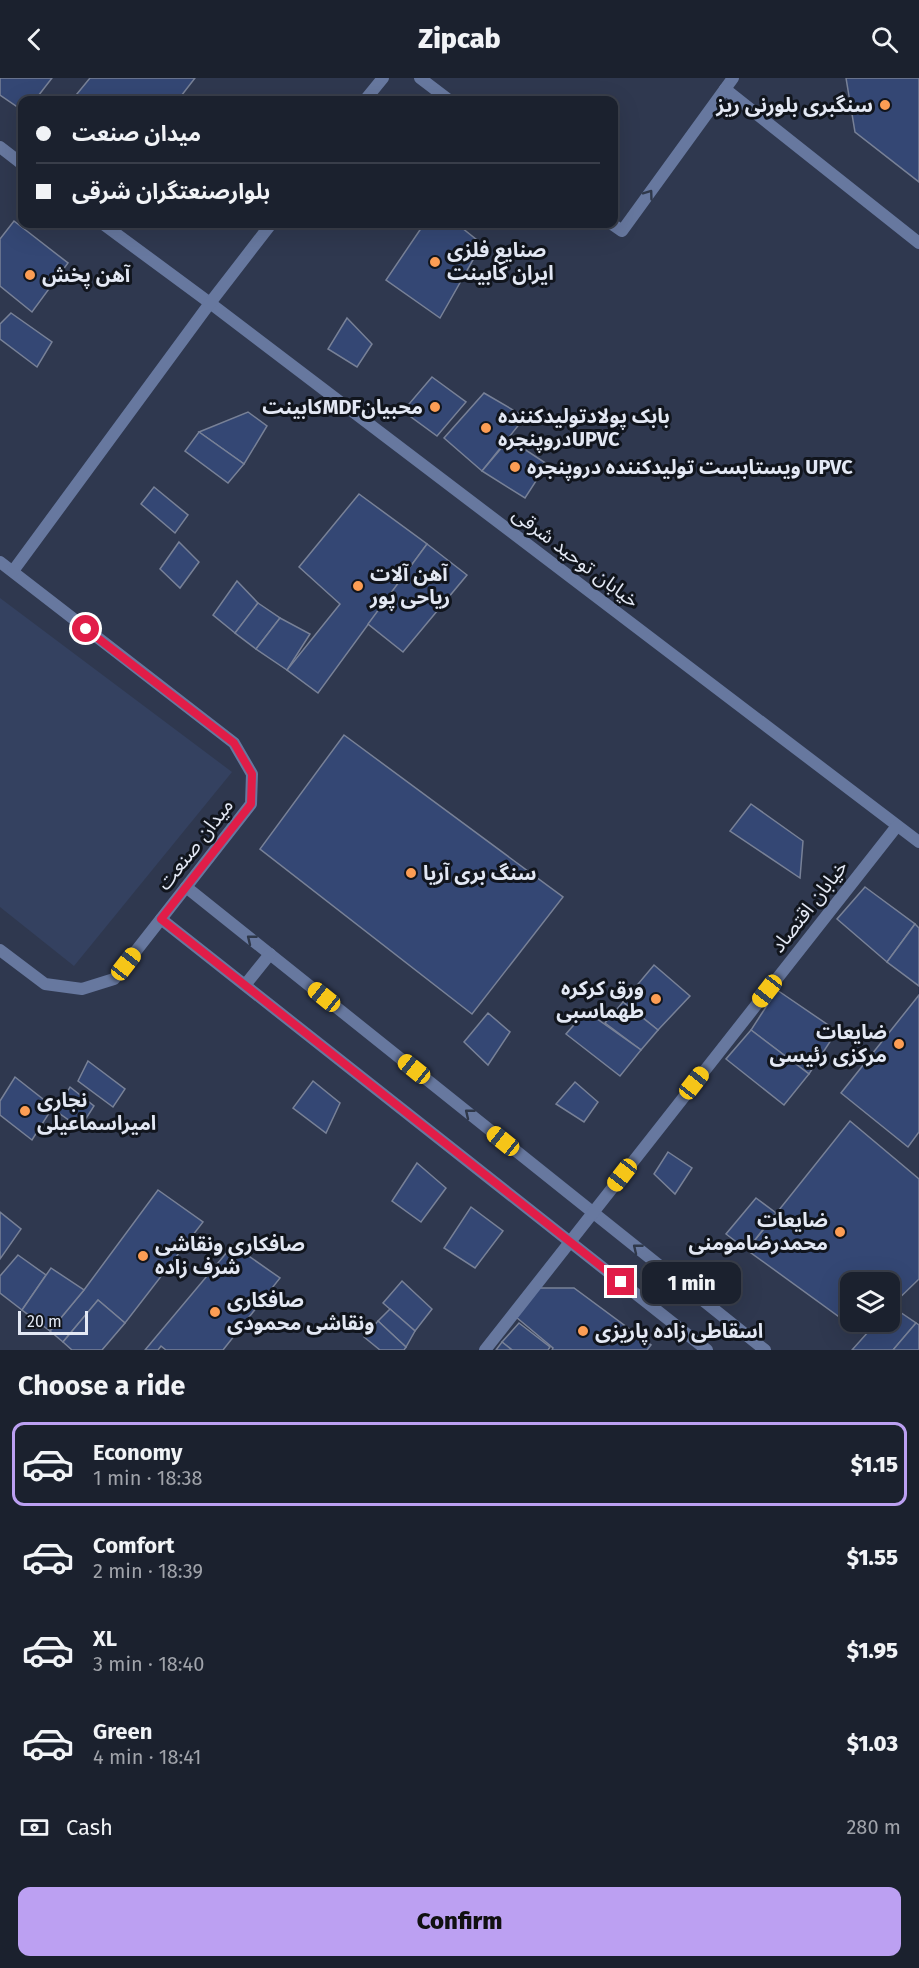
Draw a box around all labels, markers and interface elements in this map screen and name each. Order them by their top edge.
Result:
icon: back [18,23,51,56]
text: Zipcab [418,23,501,55]
icon: search [868,23,901,56]
place label: سنگبری بلورنی ریز [715,93,873,117]
marker: سنگبری بلورنی ریز [878,98,892,112]
text: میدان صنعت [72,120,201,147]
text: بلوارصنعتگران شرقی [72,178,270,205]
one-way arrow [642,190,653,201]
place label: صنایع فلزی ایران کابینت [447,238,554,285]
marker: صنایع فلزی ایران کابینت [428,255,442,269]
place label: آهن پخش [42,263,131,289]
marker: آهن پخش [23,268,37,282]
place label: کابینتMDFمحبیان [262,395,423,419]
marker: کابینتMDFمحبیان [428,400,442,414]
place label: بابک پولادتولیدکننده دروپنجرهUPVC [498,404,670,453]
marker: بابک پولادتولیدکننده دروپنجرهUPVC [479,421,493,435]
place label: ویستابست تولیدکننده دروپنجره UPVC [527,455,853,481]
marker: ویستابست تولیدکننده دروپنجره UPVC [508,460,522,474]
street label: خیابان توحید شرقی [508,502,644,612]
place label: آهن آلات ریاحی پور [369,562,450,611]
marker: آهن آلات ریاحی پور [351,579,365,593]
route start [72,615,99,642]
street label: میدان صنعت [152,793,238,895]
street label: خیابان اقتصاد [765,855,853,957]
place label: سنگ بری آریا [423,861,537,885]
marker: سنگ بری آریا [404,866,418,880]
one-way arrow [247,935,258,946]
car [108,944,144,984]
car [749,971,785,1011]
place label: ورق کرکره طهماسبی [556,976,644,1023]
car [304,979,344,1015]
marker: ورق کرکره طهماسبی [649,992,663,1006]
place label: ضایعات مرکزی رئیسی [769,1020,887,1067]
marker: ضایعات مرکزی رئیسی [892,1037,906,1051]
car [394,1051,434,1087]
car [676,1063,712,1103]
place label: نجاری امیراسماعیلی [37,1088,156,1135]
marker: نجاری امیراسماعیلی [18,1104,32,1118]
one-way arrow [465,1109,476,1120]
car [483,1123,523,1159]
car [604,1155,640,1195]
place label: ضایعات محمدرضامومنی [689,1208,828,1255]
marker: ضایعات محمدرضامومنی [833,1225,847,1239]
place label: صافکاری ونقاشی شرف زاده [155,1232,305,1279]
one-way arrow [633,1244,644,1255]
marker: صافکاری ونقاشی شرف زاده [136,1249,150,1263]
callout: 1 min [642,1261,741,1303]
route end [607,1268,634,1295]
text: 1 min [668,1271,715,1295]
map controls [840,1272,900,1332]
button: layers [840,1272,900,1332]
place label: صافکاری ونقاشی محمودی [227,1288,374,1335]
marker: صافکاری ونقاشی محمودی [208,1305,222,1319]
scale bar [18,1308,88,1336]
text: 20 m [27,1312,62,1331]
place label: اسقاطی زاده پاریزی [595,1319,763,1345]
marker: اسقاطی زاده پاریزی [576,1324,590,1338]
text: Choose a ride [18,1370,185,1402]
icon: car [21,1437,75,1491]
text: Economy [93,1439,182,1466]
text: $1.15 [851,1451,898,1478]
text: 1 min · 18:38 [93,1466,203,1490]
icon: car [21,1530,75,1584]
text: Comfort [93,1532,174,1559]
text: $1.55 [847,1544,898,1571]
text: 2 min · 18:39 [93,1559,203,1583]
icon: car [21,1623,75,1677]
text: XL [93,1625,117,1652]
text: $1.95 [847,1637,898,1664]
text: 3 min · 18:40 [93,1652,204,1676]
icon: car [21,1716,75,1770]
text: Green [93,1718,152,1745]
text: $1.03 [847,1730,898,1757]
text: 4 min · 18:41 [93,1745,201,1769]
icon: cash [18,1811,51,1844]
text: Cash [66,1814,113,1841]
text: 280 m [846,1815,901,1839]
button: Confirm [18,1887,901,1956]

